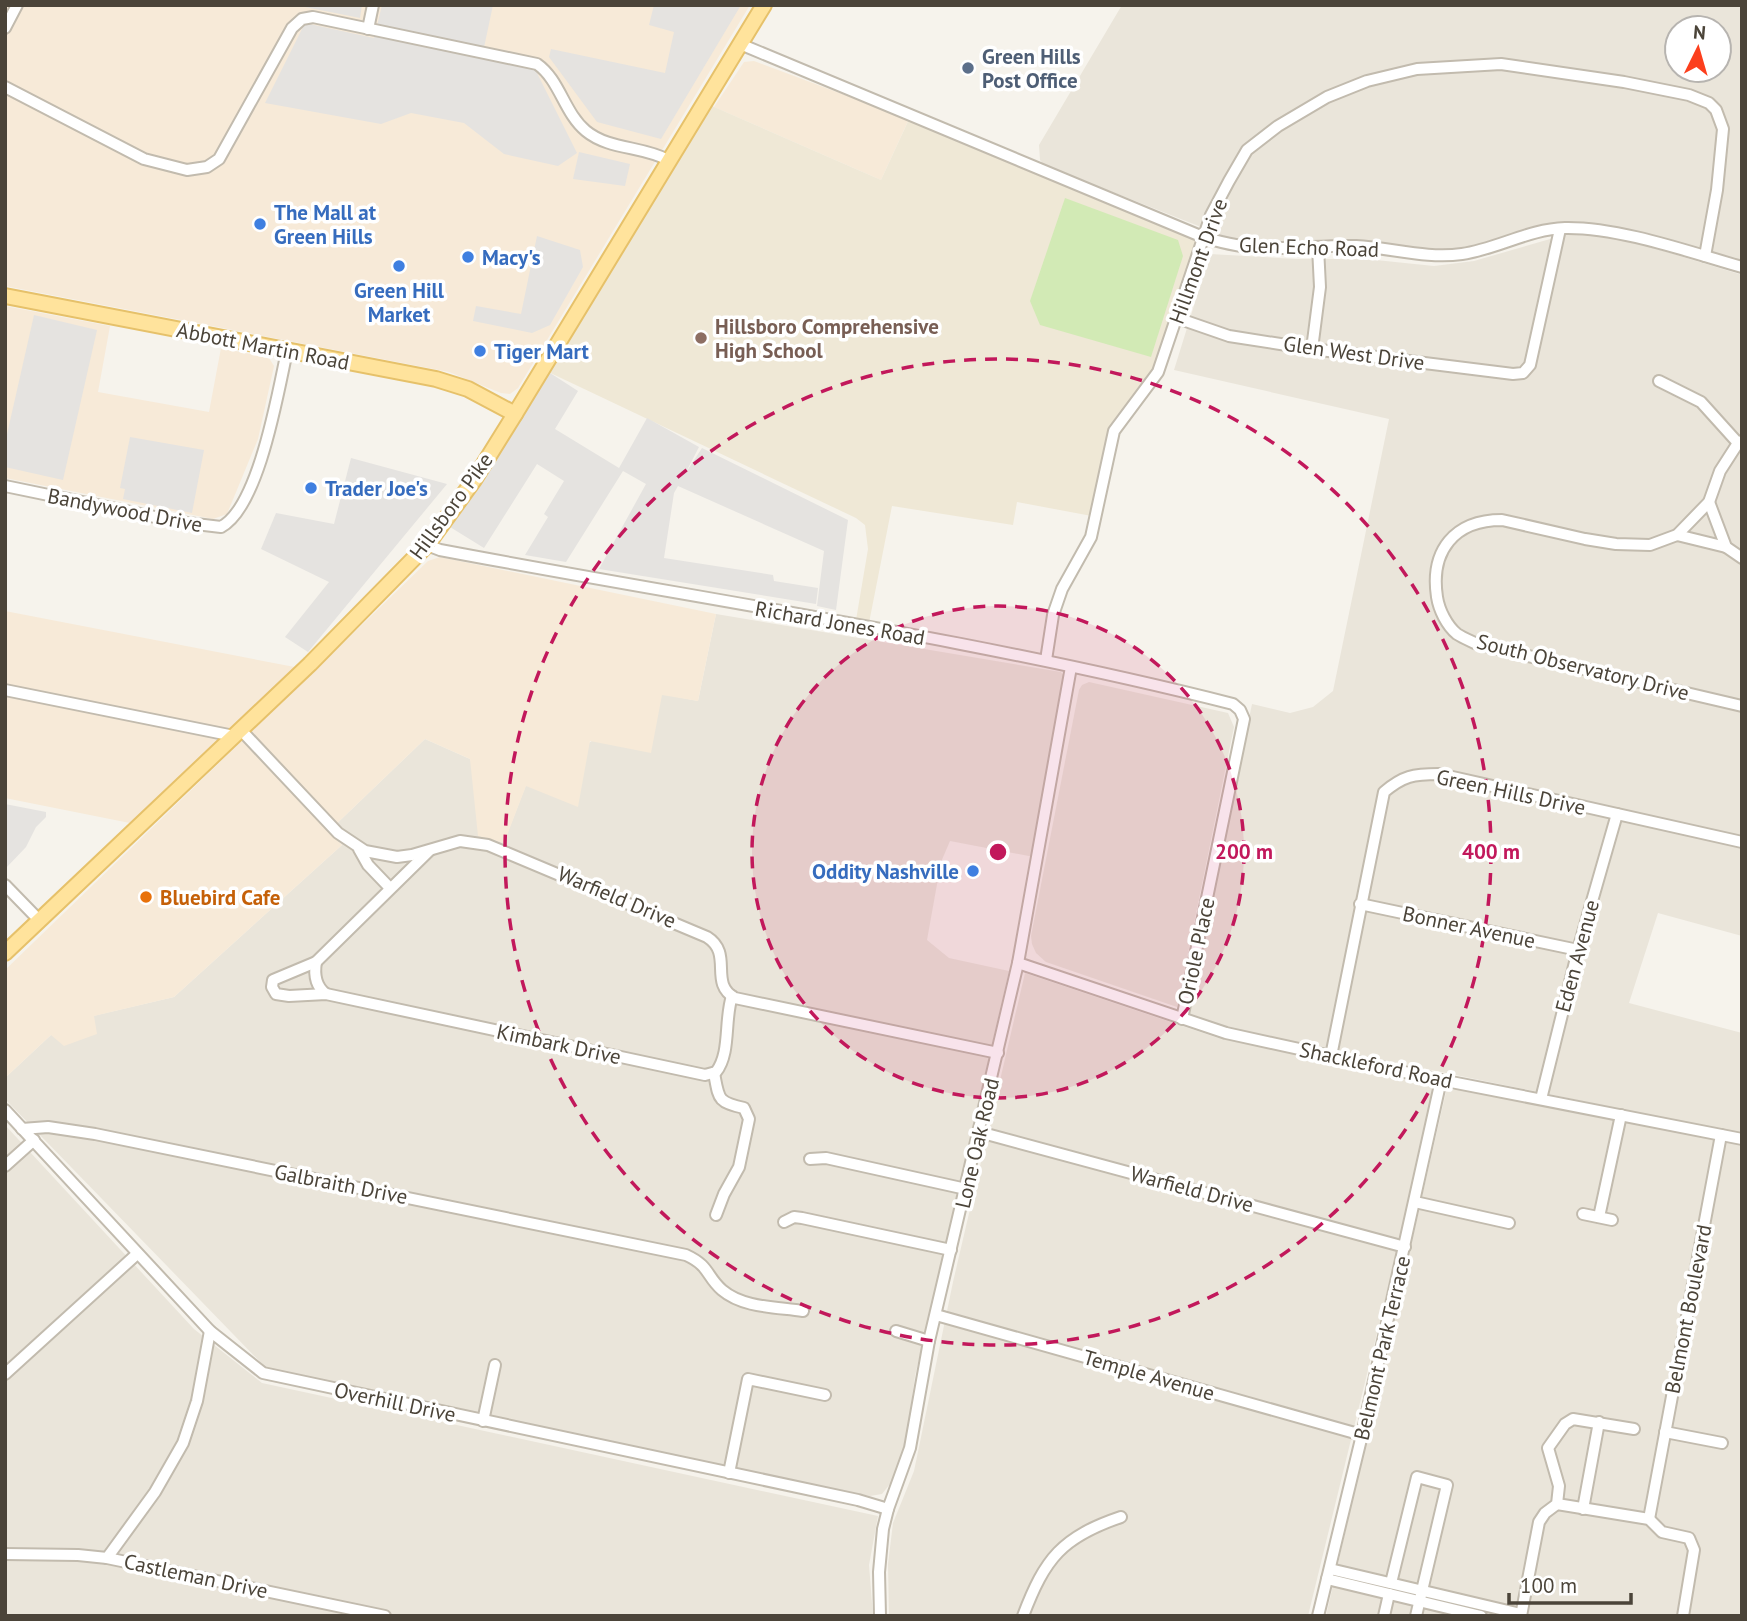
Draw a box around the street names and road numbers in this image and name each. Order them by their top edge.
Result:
street label: Hillmont Drive [1163,195,1233,327]
street label: Glen Echo Road [1238,231,1380,263]
street label: Abbott Martin Road [174,316,352,376]
street label: Glen West Drive [1282,330,1426,376]
street label: Hillsboro Pike [403,447,499,565]
street label: Bandywood Drive [45,482,205,538]
street label: Richard Jones Road [753,595,927,651]
street label: South Observatory Drive [1474,628,1692,706]
street label: Green Hills Drive [1434,763,1588,821]
street label: Warfield Drive [554,860,680,934]
street label: Oriole Place [1171,895,1221,1007]
street label: Eden Avenue [1549,897,1605,1015]
street label: Bonner Avenue [1400,900,1538,954]
street label: Kimbark Drive [494,1018,624,1070]
street label: Shackleford Road [1297,1036,1455,1094]
street label: Lone Oak Road [949,1075,1005,1211]
street label: Galbraith Drive [272,1158,410,1210]
street label: Warfield Drive [1128,1160,1256,1218]
street label: Belmont Boulevard [1658,1222,1718,1396]
street label: Belmont Park Terrace [1348,1253,1416,1443]
street label: Temple Avenue [1080,1343,1218,1407]
street label: Overhill Drive [332,1376,458,1428]
street label: Castleman Drive [122,1548,270,1604]

